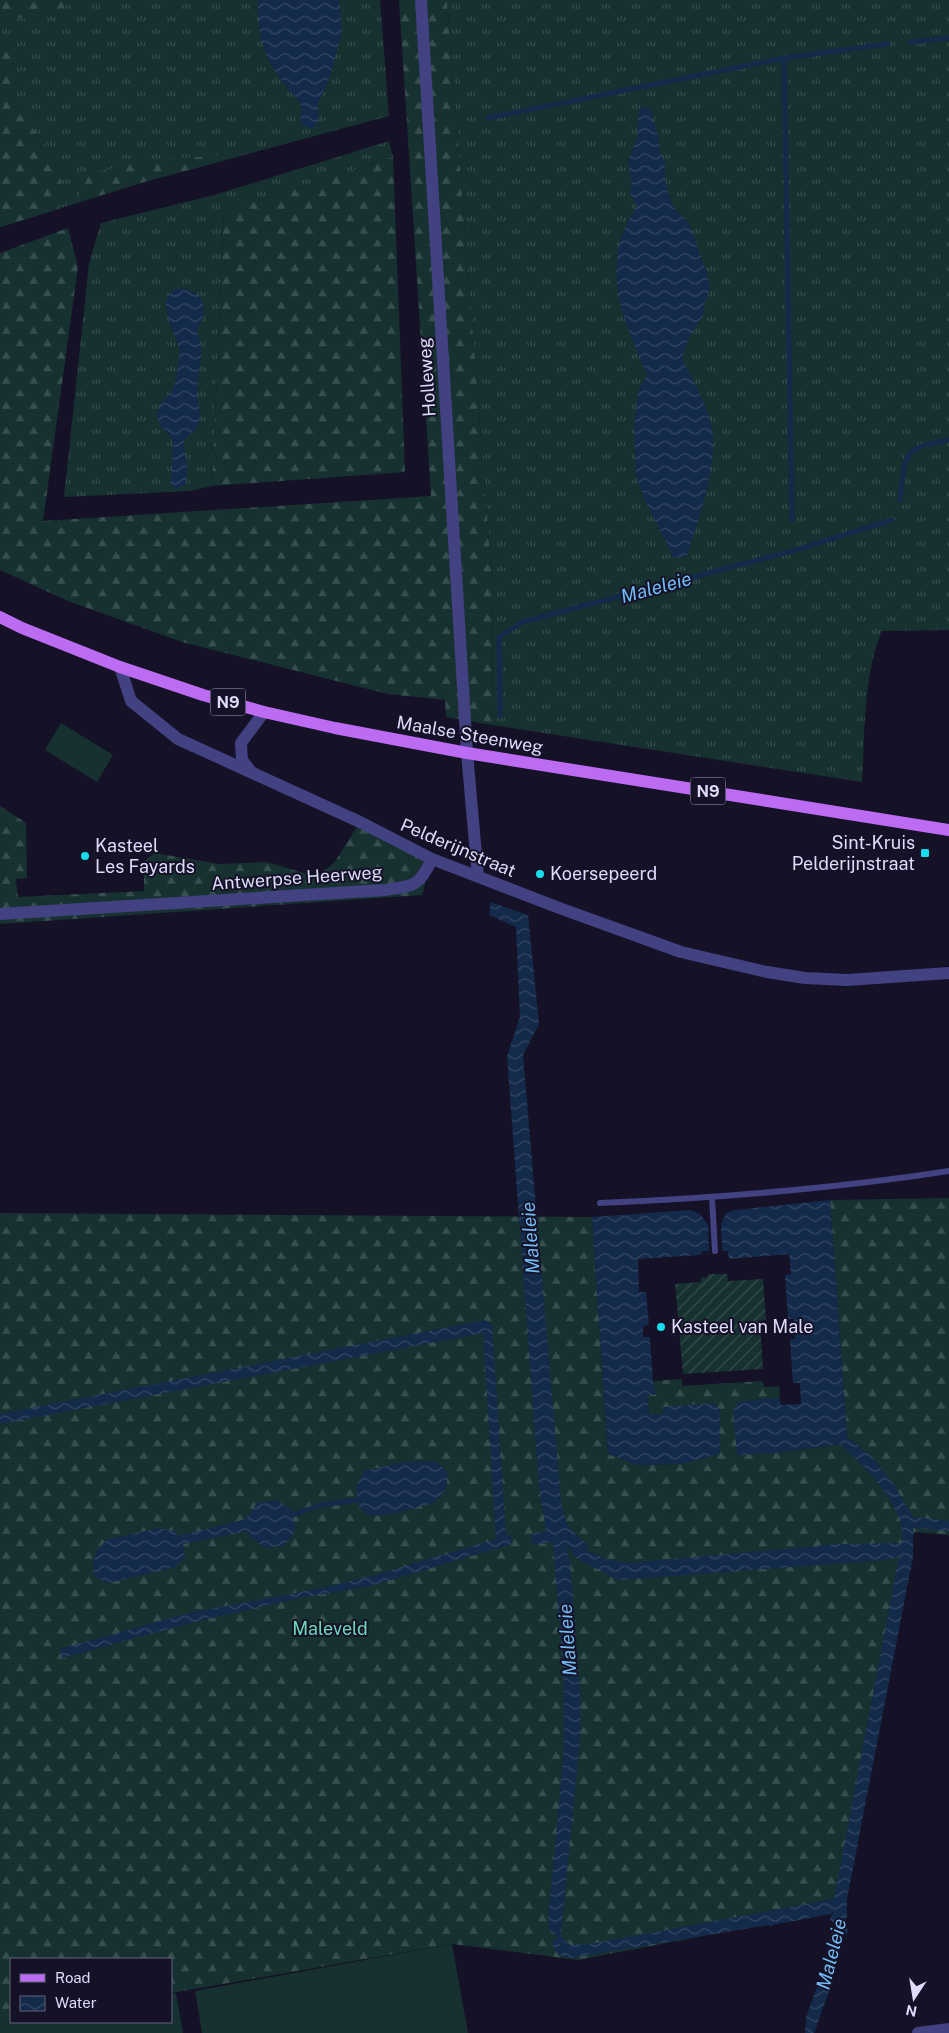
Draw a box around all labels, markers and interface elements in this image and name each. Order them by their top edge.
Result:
street label: Holleweg [413,337,440,417]
water label: Maleleie [618,567,694,607]
road number: N9 [210,689,246,716]
street label: Maalse Steenweg [395,711,545,758]
road number: N9 [690,778,726,804]
street label: Pelderijnstraat [397,814,519,881]
place label: Sint-Kruis Pelderijnstraat [792,832,915,874]
place label: Kasteel Les Fayards [95,835,195,877]
marker: Sint-Kruis Pelderijnstraat [919,847,931,859]
marker: Kasteel Les Fayards [79,850,91,862]
street label: Antwerpse Heerweg [211,861,383,894]
place label: Koersepeerd [550,863,657,884]
marker: Koersepeerd [534,868,546,880]
water label: Maleleie [517,1201,543,1275]
place label: Kasteel van Male [671,1316,813,1337]
marker: Kasteel van Male [655,1321,667,1333]
water label: Maleleie [554,1603,580,1677]
park label: Maleveld [292,1618,368,1639]
water label: Maleleie [812,1916,850,1992]
legend [10,1958,172,2023]
text: Road [55,1969,91,1986]
north arrow [889,1973,939,2023]
text: Water [55,1994,97,2011]
text: N [904,2002,918,2020]

